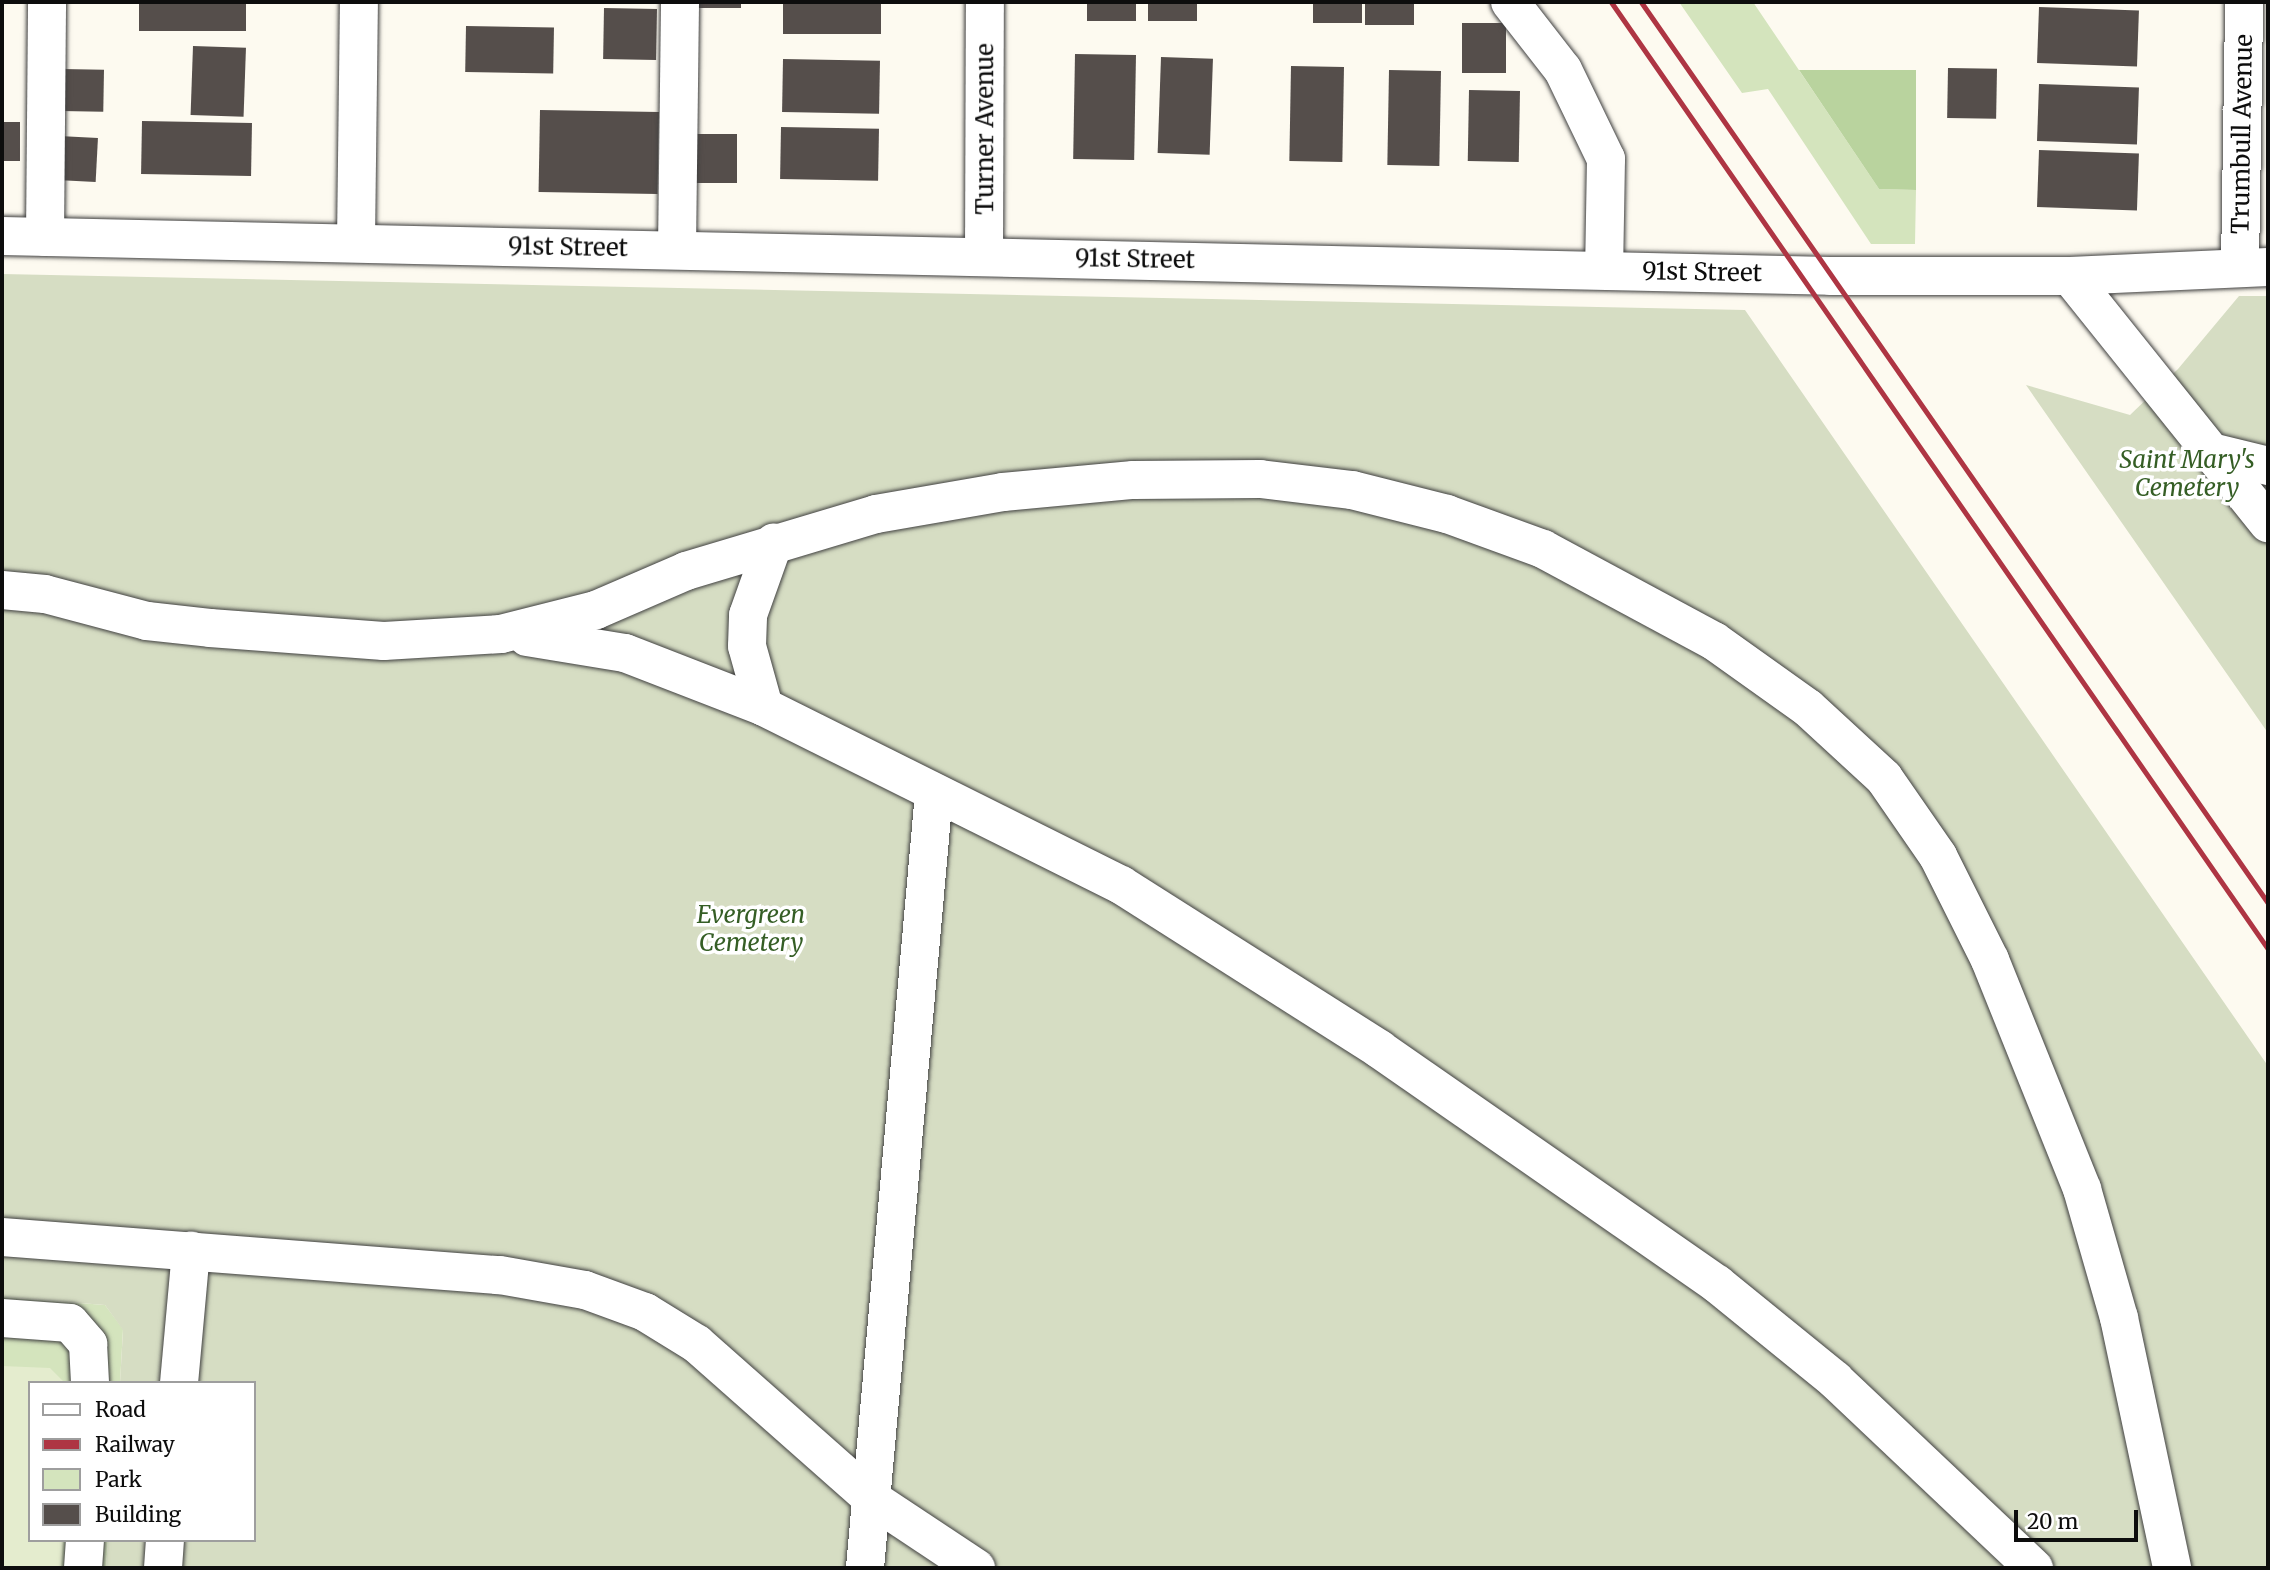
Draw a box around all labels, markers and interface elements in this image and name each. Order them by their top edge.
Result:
street label: Trumbull Avenue [2226,34,2258,234]
street label: Turner Avenue [971,43,999,215]
street label: 91st Street [508,232,628,262]
street label: 91st Street [1075,244,1195,274]
street label: 91st Street [1642,257,1762,287]
park label: Saint Mary's Cemetery [2119,446,2255,502]
park label: Evergreen Cemetery [697,901,805,957]
legend [28,1381,256,1542]
text: Road [95,1396,146,1423]
text: Railway [95,1431,175,1458]
text: Park [95,1466,142,1493]
scale bar [2018,1496,2142,1540]
text: Building [95,1501,181,1528]
text: 20 m [2027,1508,2078,1535]

